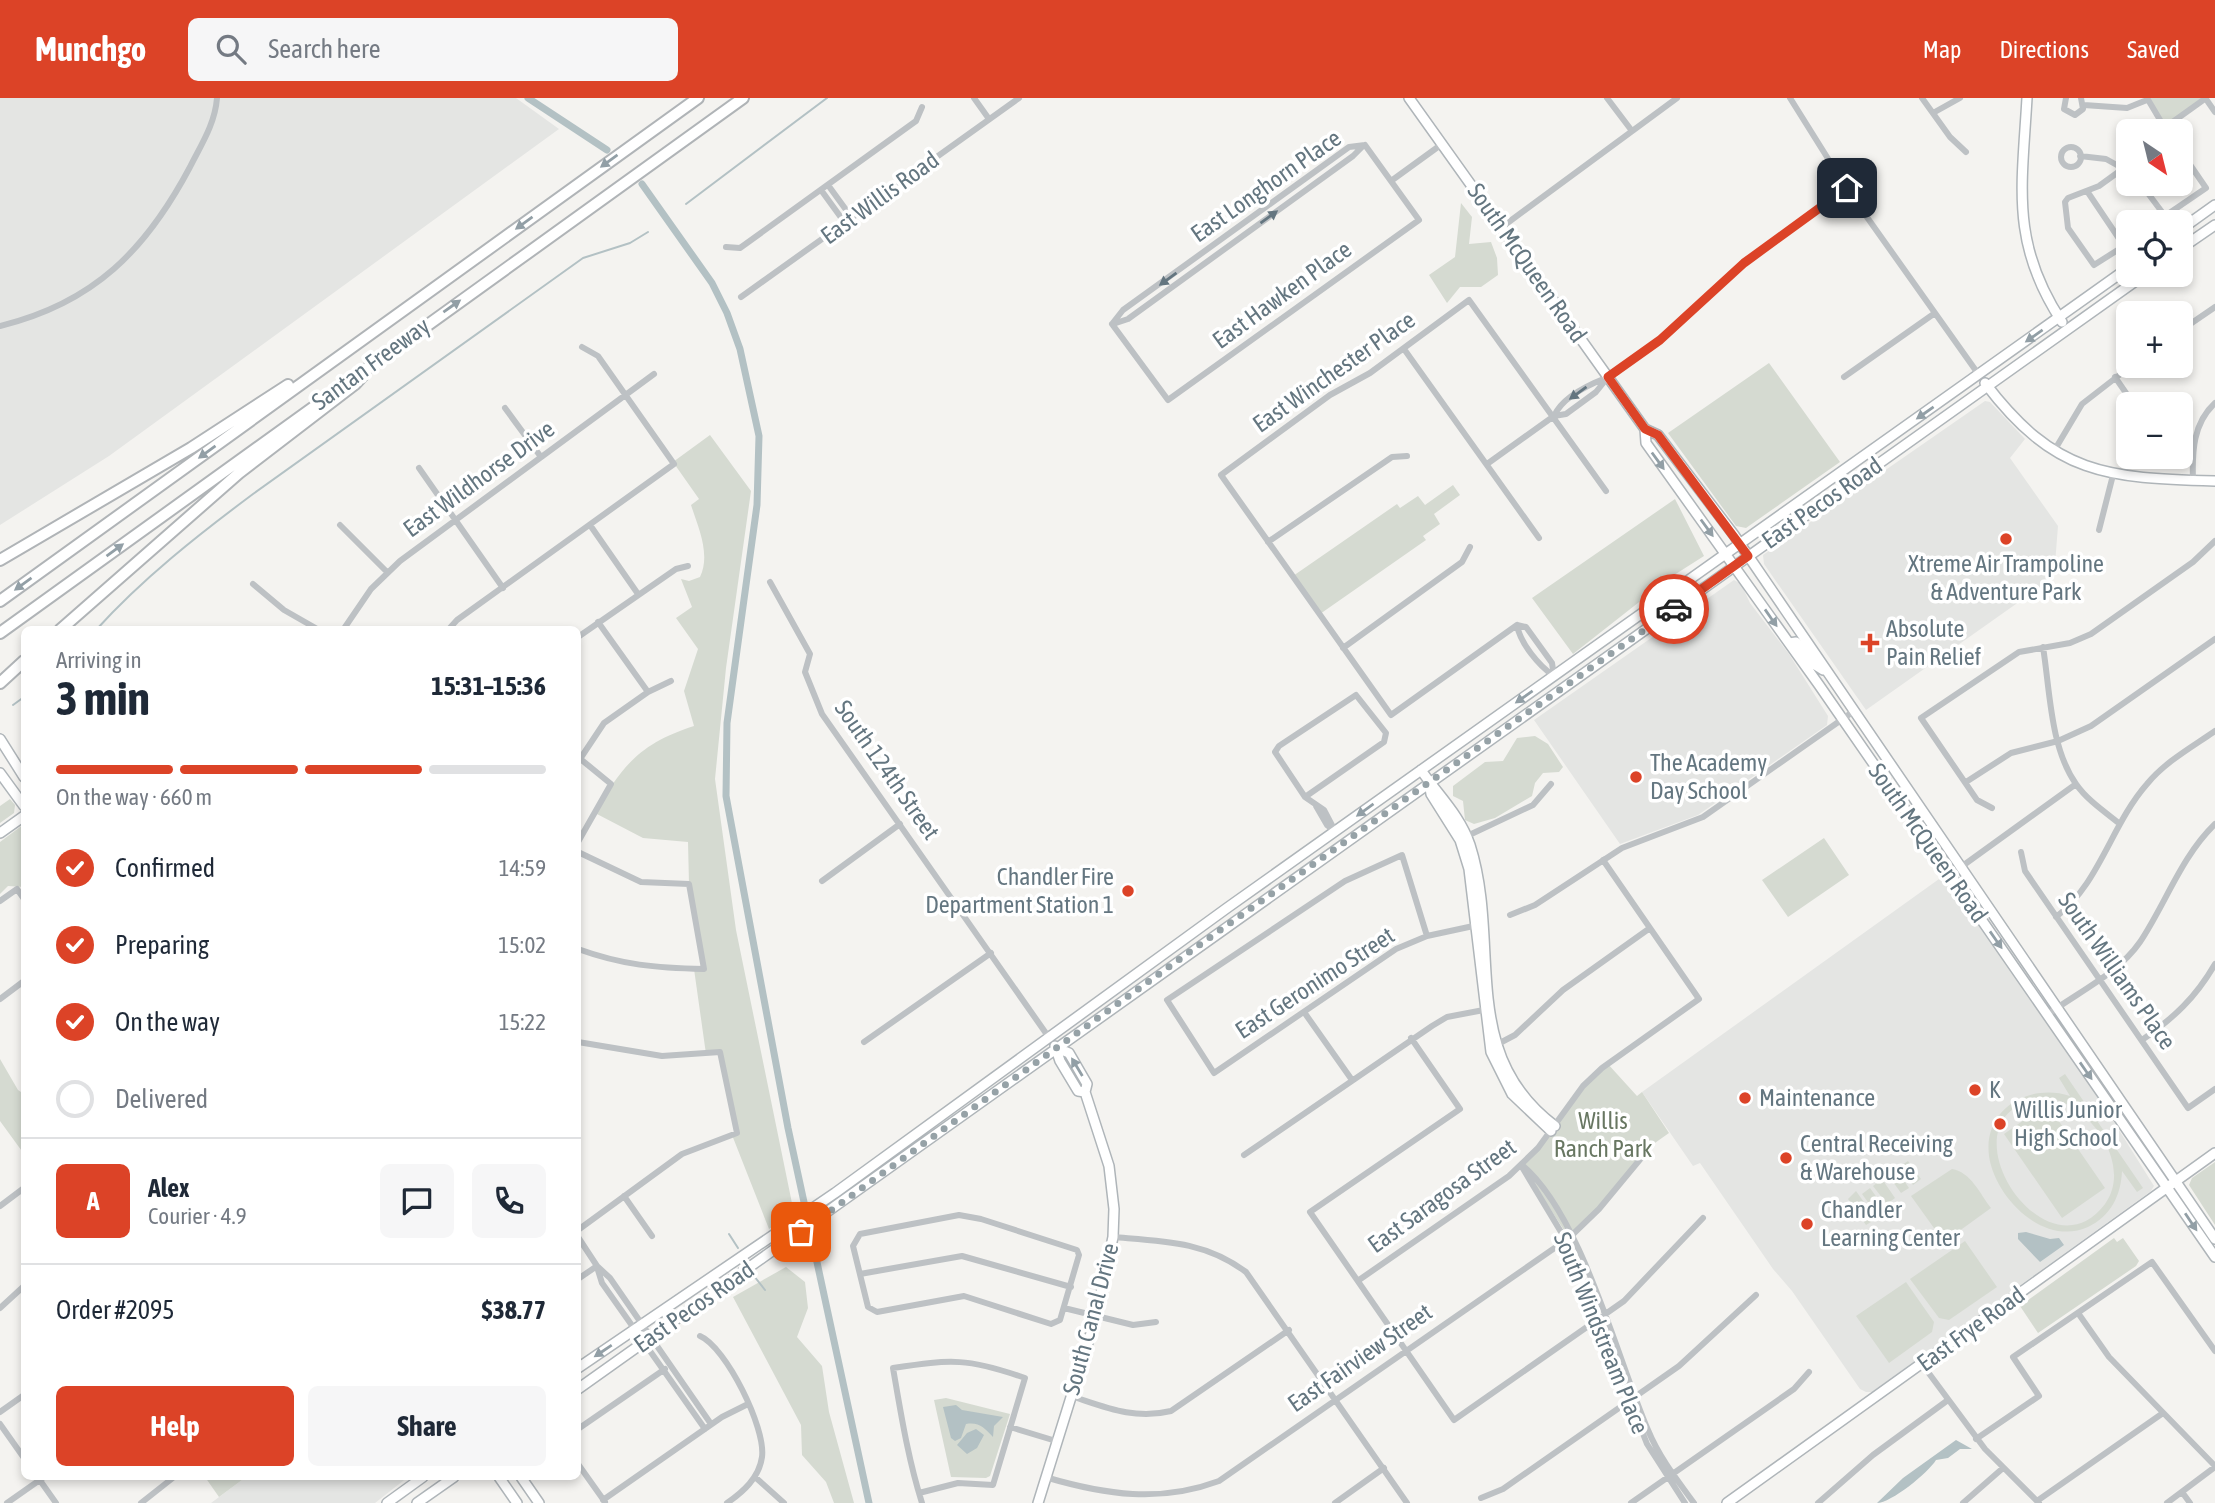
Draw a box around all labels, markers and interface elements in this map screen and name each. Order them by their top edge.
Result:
search box [188,18,678,81]
text: Munchgo [35,30,146,68]
icon: search [212,30,250,68]
text: Search here [268,34,380,64]
text: Map [1923,36,1961,63]
text: Directions [1999,36,2089,63]
text: Saved [2127,36,2180,63]
north arrow [2116,119,2193,196]
map controls [2116,119,2193,469]
street label: East Longhorn Place [1186,124,1346,247]
street label: East Willis Road [816,146,944,249]
one-way arrow [600,154,618,168]
pin [1817,158,1877,218]
icon: home [1828,169,1866,207]
street label: South McQueen Road [1462,178,1592,347]
one-way arrow [1260,210,1278,224]
button: locate [2116,210,2193,287]
one-way arrow [515,216,533,230]
street label: East Hawken Place [1207,235,1356,354]
one-way arrow [1159,271,1177,286]
one-way arrow [443,299,461,313]
button: + [2116,301,2193,378]
street label: East Winchester Place [1248,306,1420,438]
street label: Santan Freeway [307,312,435,415]
one-way arrow [2025,329,2043,343]
one-way arrow [1569,386,1587,400]
button: − [2116,392,2193,469]
one-way arrow [1916,405,1934,419]
street label: East Wildhorse Drive [398,415,559,542]
one-way arrow [198,445,216,459]
street label: East Pecos Road [1757,451,1887,554]
one-way arrow [1651,452,1665,470]
one-way arrow [1700,519,1714,537]
marker: Xtreme Air Trampoline & Adventure Park [1998,531,2014,547]
one-way arrow [106,543,124,557]
place label: Xtreme Air Trampoline & Adventure Park [1908,550,2104,605]
courier [1639,574,1709,644]
one-way arrow [14,577,32,592]
icon: car [1655,590,1693,628]
one-way arrow [1764,609,1778,627]
place label: Absolute Pain Relief [1886,615,1982,670]
marker: Absolute Pain Relief [1860,633,1880,653]
text: Arriving in [56,647,142,673]
text: 15:31–15:36 [431,671,546,701]
text: 3 min [56,672,150,725]
one-way arrow [1515,690,1533,704]
street label: South 124th Street [830,695,945,844]
place label: The Academy Day School [1650,749,1767,804]
street label: South McQueen Road [1863,758,1993,927]
marker: The Academy Day School [1628,769,1644,785]
text: On the way · 660 m [56,784,212,810]
one-way arrow [1356,803,1374,817]
icon: check [56,849,94,887]
text: Confirmed [115,853,215,883]
text: 14:59 [499,855,546,881]
place label: Chandler Fire Department Station 1 [925,863,1114,918]
marker: Chandler Fire Department Station 1 [1120,883,1136,899]
street label: South Williams Place [2053,887,2182,1054]
street label: East Geronimo Street [1230,921,1399,1044]
icon: check [56,926,94,964]
text: Preparing [115,930,209,960]
one-way arrow [1989,931,2003,949]
text: 15:02 [498,932,546,958]
icon: check [56,1003,94,1041]
text: On the way [115,1007,220,1037]
text: 15:22 [499,1009,546,1035]
one-way arrow [1071,1057,1083,1076]
one-way arrow [2079,1062,2093,1080]
place label: K [1989,1076,2001,1103]
marker: K [1967,1082,1983,1098]
text: Delivered [115,1084,208,1114]
place label: Maintenance [1759,1084,1875,1111]
marker: Maintenance [1737,1090,1753,1106]
place label: Willis Junior High School [2014,1096,2123,1151]
park label: Willis Ranch Park [1554,1107,1653,1162]
marker: Willis Junior High School [1992,1116,2008,1132]
place label: Central Receiving & Warehouse [1800,1130,1954,1185]
street label: East Saragosa Street [1363,1133,1521,1258]
marker: Central Receiving & Warehouse [1778,1150,1794,1166]
button: chat [380,1164,454,1238]
button: phone [472,1164,546,1238]
text: Alex [148,1173,189,1203]
text: A [87,1186,99,1216]
place label: Chandler Learning Center [1821,1196,1961,1251]
pin [771,1202,831,1262]
text: Courier · 4.9 [148,1203,247,1229]
icon: bag [782,1213,820,1251]
one-way arrow [2184,1213,2198,1231]
marker: Chandler Learning Center [1799,1216,1815,1232]
street label: South Windstream Place [1549,1228,1654,1437]
street label: South Canal Drive [1057,1240,1124,1398]
street label: East Pecos Road [629,1255,759,1358]
street label: East Frye Road [1912,1281,2030,1377]
text: Order #2095 [56,1295,175,1325]
text: $38.77 [482,1295,546,1325]
street label: East Fairview Street [1283,1298,1437,1417]
one-way arrow [593,1344,612,1357]
button: Help [56,1386,294,1466]
button: Share [308,1386,546,1466]

